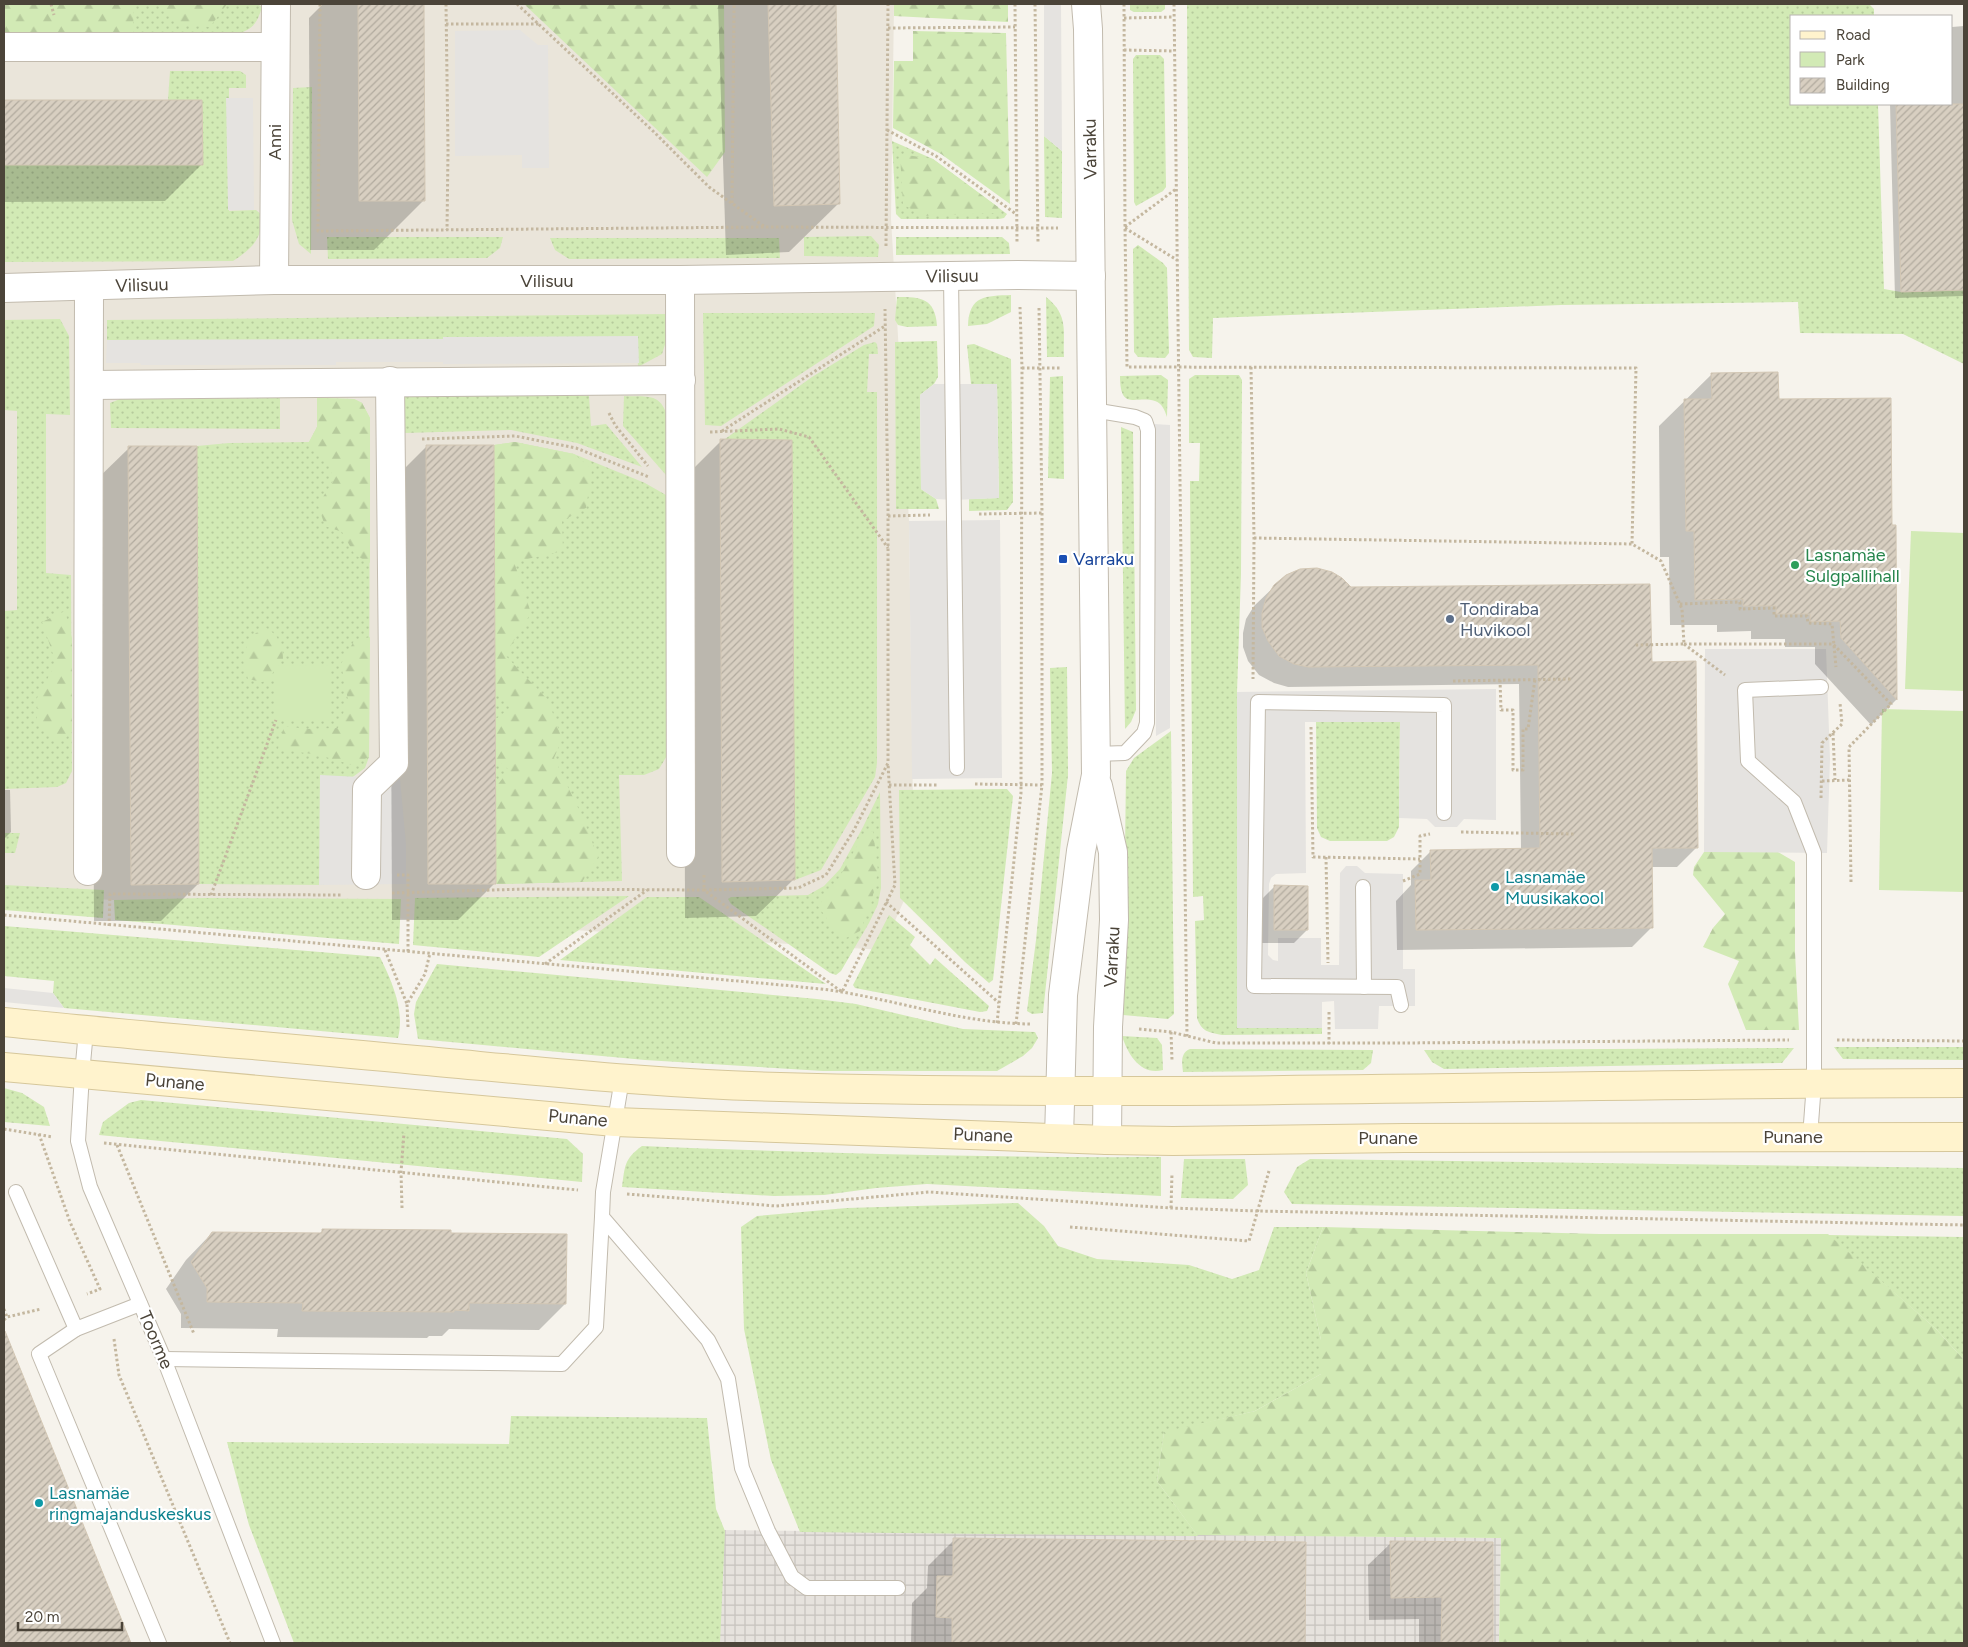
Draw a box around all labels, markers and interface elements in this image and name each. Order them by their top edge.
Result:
legend [1790,15,1953,105]
text: Road [1836,26,1871,44]
text: Park [1836,51,1865,69]
text: Building [1836,76,1890,94]
street label: Varraku [1078,118,1102,180]
street label: Anni [264,124,286,160]
street label: Vilisuu [925,265,979,287]
street label: Vilisuu [520,270,574,292]
street label: Vilisuu [115,273,169,297]
place label: Lasnamäe Sulgpallihall [1805,544,1900,587]
place label: Varraku [1073,548,1134,570]
marker: Varraku [1057,553,1069,565]
marker: Lasnamäe Sulgpallihall [1789,559,1801,571]
place label: Tondiraba Huvikool [1460,598,1539,641]
marker: Tondiraba Huvikool [1444,613,1456,625]
place label: Lasnamäe Muusikakool [1505,866,1604,909]
marker: Lasnamäe Muusikakool [1489,881,1501,893]
street label: Varraku [1099,926,1125,988]
street label: Punane [144,1068,206,1096]
street label: Punane [547,1104,609,1132]
street label: Punane [953,1123,1013,1147]
street label: Punane [1763,1126,1823,1148]
street label: Punane [1358,1127,1418,1149]
street label: Toorme [134,1308,178,1373]
place label: Lasnamäe ringmajanduskeskus [49,1482,211,1525]
marker: Lasnamäe ringmajanduskeskus [33,1497,45,1509]
scale bar [18,1600,121,1632]
text: 20 m [25,1608,59,1626]

